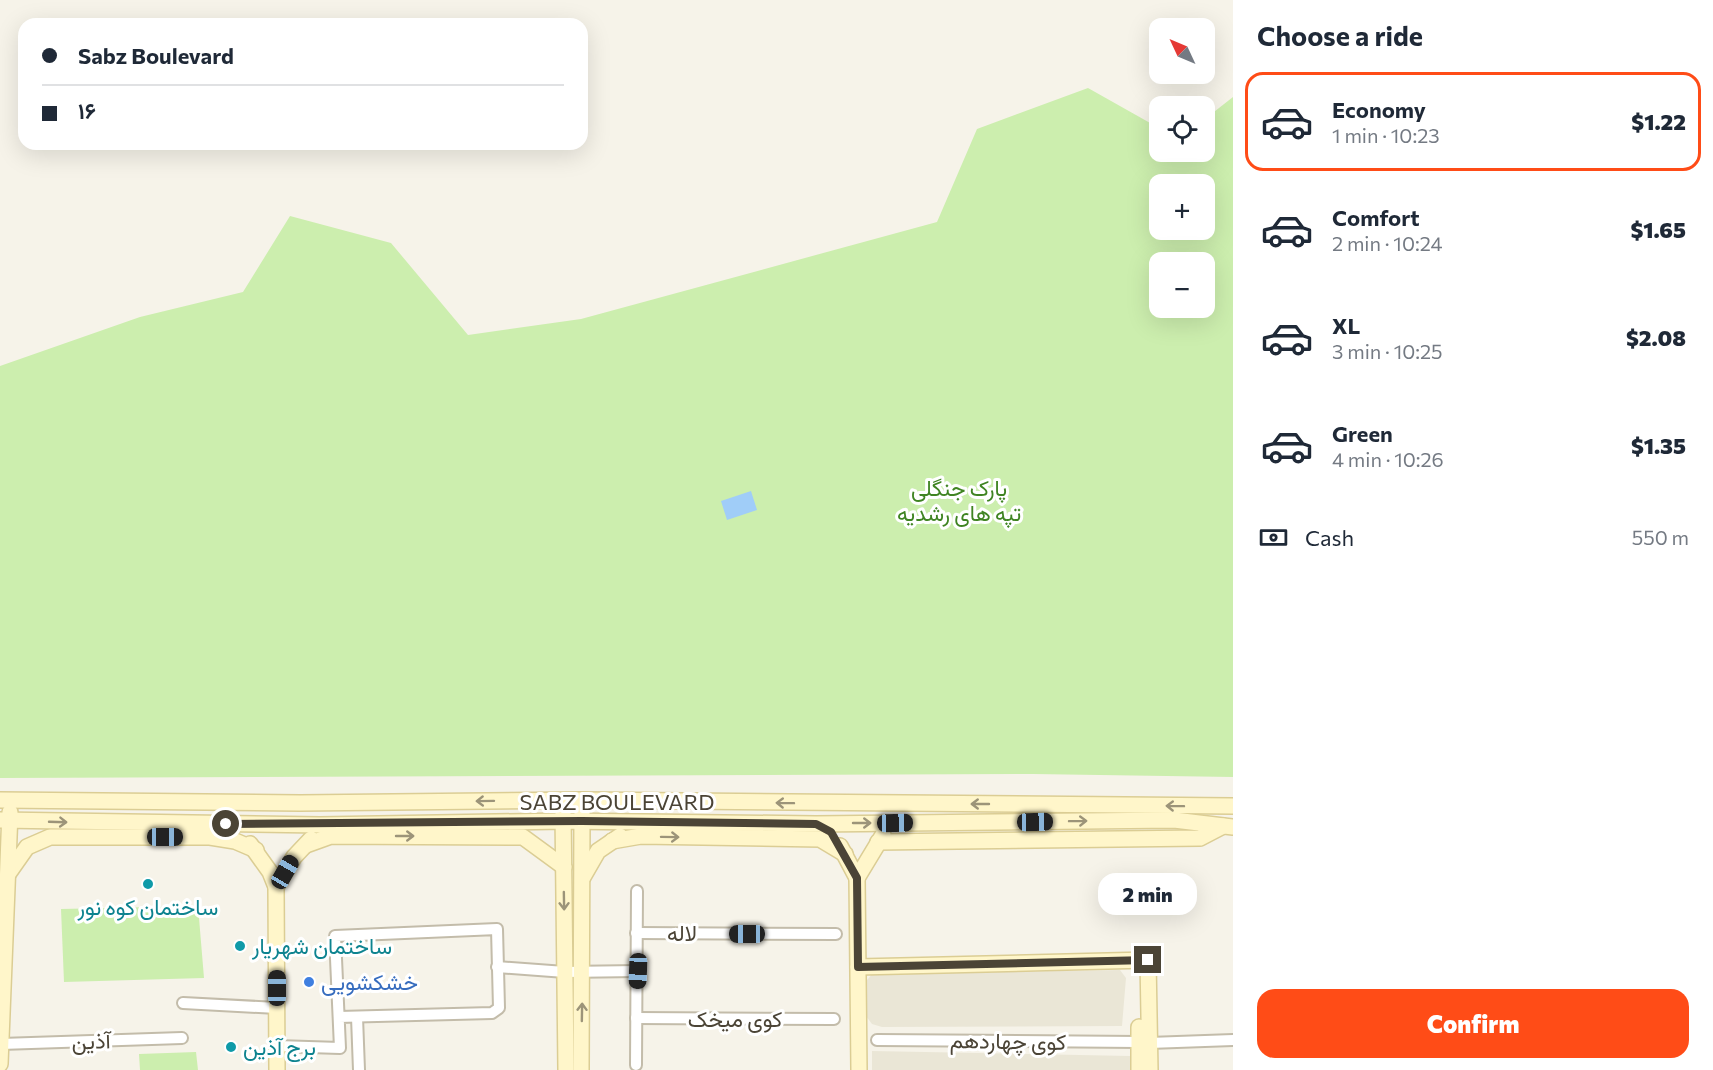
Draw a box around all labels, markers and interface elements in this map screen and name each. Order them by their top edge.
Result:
north arrow [1149,18,1215,84]
map controls [1149,18,1215,318]
text: Choose a ride [1257,19,1423,52]
text: Sabz Boulevard [78,42,234,69]
icon: car [1260,95,1314,149]
button: locate [1149,96,1215,162]
text: Economy [1332,96,1426,123]
text: ۱۶ [78,97,96,124]
text: $1.22 [1631,108,1686,135]
text: 1 min · 10:23 [1332,123,1440,147]
button: + [1149,174,1215,240]
icon: car [1260,203,1314,257]
text: Comfort [1332,204,1420,231]
text: $1.65 [1630,216,1686,243]
text: 2 min · 10:24 [1332,231,1442,255]
button: − [1149,252,1215,318]
icon: car [1260,311,1314,365]
text: XL [1332,312,1360,339]
text: $2.08 [1626,324,1686,351]
text: 3 min · 10:25 [1332,339,1443,363]
icon: car [1260,419,1314,473]
text: Green [1332,420,1393,447]
text: $1.35 [1631,432,1686,459]
text: 4 min · 10:26 [1332,447,1444,471]
park label: پارک جنگلی تپه های رشدیه [897,474,1021,528]
icon: cash [1257,521,1290,554]
text: Cash [1305,524,1354,551]
text: 550 m [1632,525,1689,549]
street label: SABZ BOULEVARD [520,788,714,815]
one-way arrow [475,796,495,807]
one-way arrow [775,797,795,809]
one-way arrow [970,798,990,810]
one-way arrow [1165,800,1185,812]
route start [212,810,239,837]
car [1017,813,1053,831]
car [877,814,913,832]
one-way arrow [1068,815,1088,827]
one-way arrow [48,816,68,827]
one-way arrow [852,817,872,829]
car [147,828,183,846]
one-way arrow [394,830,414,842]
one-way arrow [660,831,680,843]
car [268,852,302,892]
callout: 2 min [1098,873,1198,915]
marker: ساختمان کوه نور [141,877,155,891]
text: 2 min [1122,882,1173,906]
one-way arrow [559,890,570,910]
place label: ساختمان کوه نور [77,893,218,921]
street label: لاله [667,919,697,946]
car [729,925,765,943]
place label: ساختمان شهریار [251,932,392,960]
marker: ساختمان شهریار [233,939,247,953]
route end [1134,946,1161,973]
car [628,953,648,989]
place label: خشکشویی [321,968,418,996]
car [268,970,286,1006]
marker: خشکشویی [302,975,316,989]
button: Confirm [1257,989,1689,1058]
one-way arrow [576,1002,588,1022]
street label: کوی میخک [688,1005,783,1033]
street label: آذین [71,1026,113,1056]
street label: کوی چهاردهم [950,1026,1067,1057]
place label: برج آذین [243,1033,316,1062]
marker: برج آذین [224,1040,238,1054]

